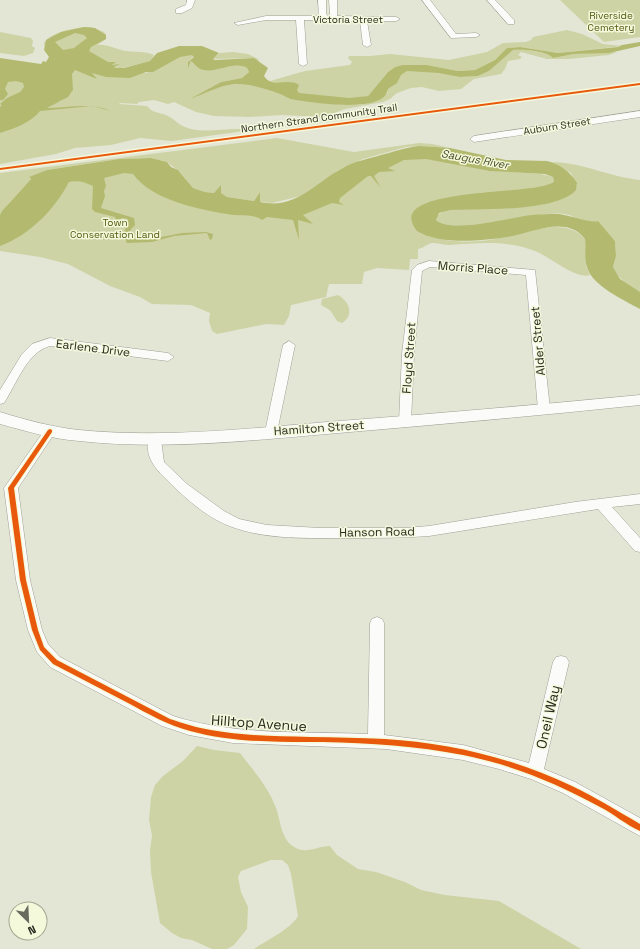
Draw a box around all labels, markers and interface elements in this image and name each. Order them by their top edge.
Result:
park label: Riverside Cemetery [588,9,634,34]
street label: Victoria Street [313,13,383,26]
street label: Northern Strand Community Trail [240,101,398,135]
street label: Auburn Street [522,114,592,138]
water label: Saugus River [440,146,512,172]
park label: Town Conservation Land [70,216,160,241]
street label: Morris Place [437,258,509,278]
street label: Alder Street [527,306,549,376]
street label: Floyd Street [399,322,419,394]
street label: Earlene Drive [55,336,131,360]
street label: Hamilton Street [273,417,365,439]
street label: Hanson Road [339,523,415,541]
street label: Oneil Way [532,683,564,751]
street label: Hilltop Avenue [210,711,308,735]
north arrow [8,901,48,941]
text: N [26,922,38,938]

